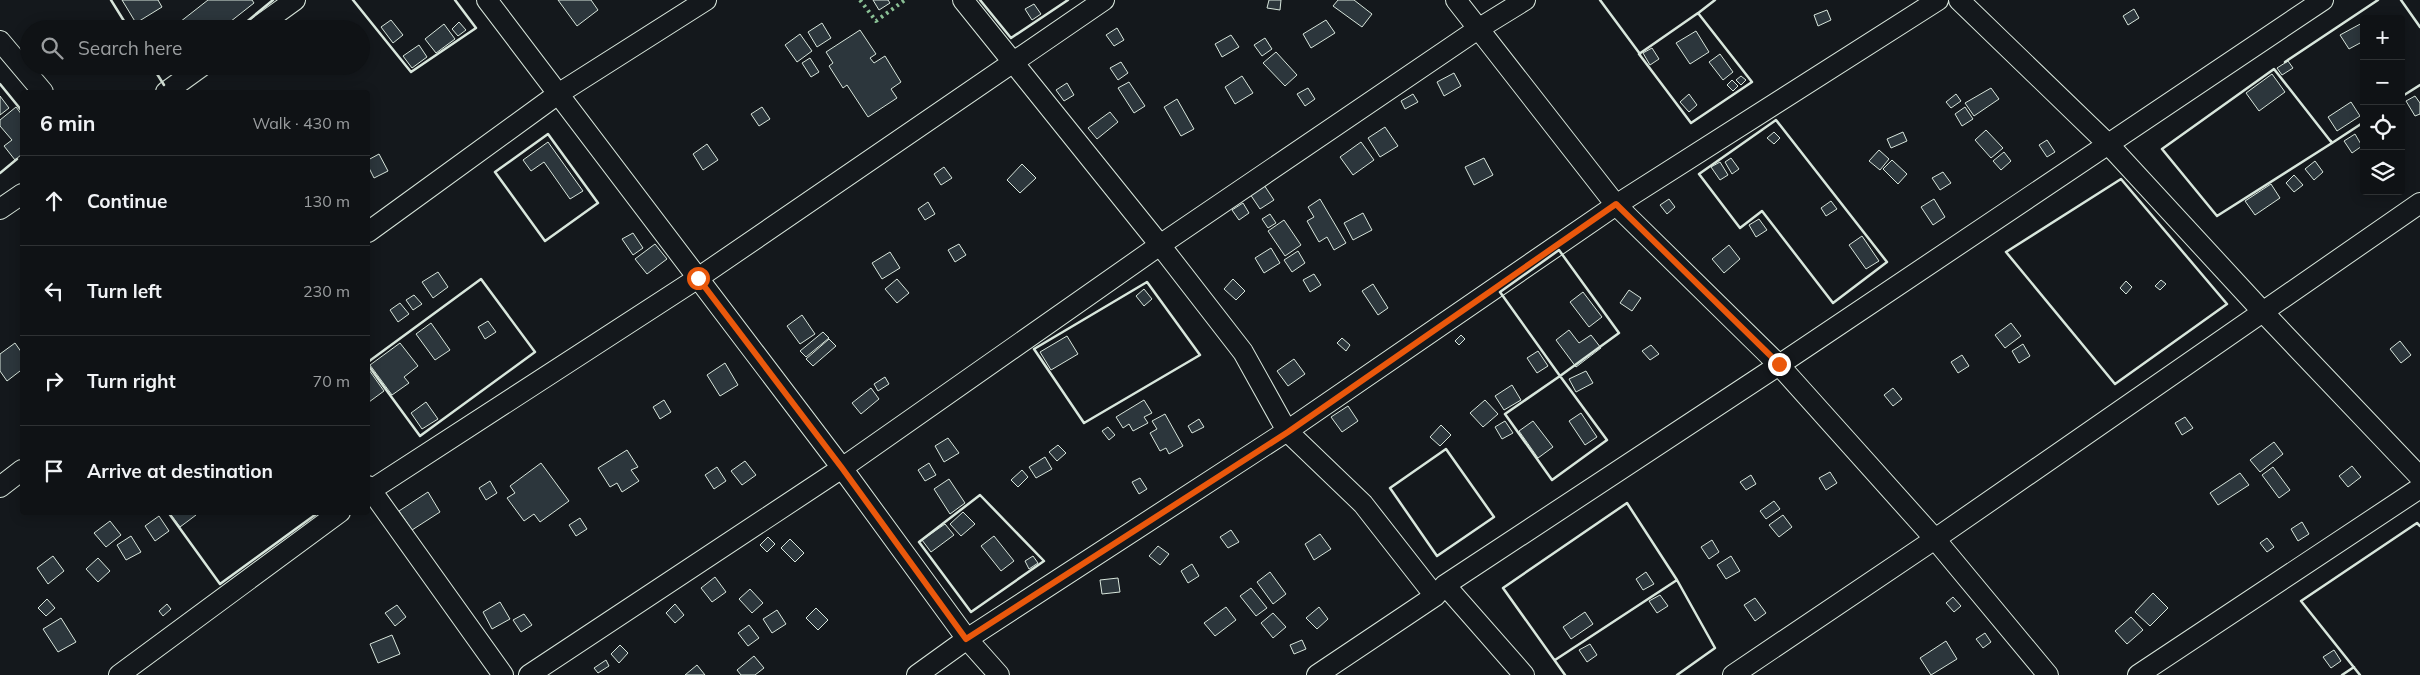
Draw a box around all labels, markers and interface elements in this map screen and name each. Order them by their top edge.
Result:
map controls [2360,15,2405,195]
button: + [2360,15,2405,60]
search box [20,20,370,75]
icon: search [38,34,66,62]
text: Search here [78,36,182,60]
button: − [2360,60,2405,105]
button: locate [2360,105,2405,150]
text: 6 min [40,110,95,136]
text: Walk · 430 m [252,113,350,133]
button: layers [2360,150,2405,195]
icon: ahead [40,187,68,215]
text: Continue [87,189,167,213]
text: 130 m [303,191,350,211]
route start [687,267,710,290]
icon: left [40,277,68,305]
text: Turn left [87,279,162,303]
text: 230 m [303,281,350,301]
route end [1768,353,1791,376]
icon: right [40,367,68,395]
text: Turn right [87,369,176,393]
text: 70 m [313,371,350,391]
icon: arrive [40,457,68,485]
text: Arrive at destination [87,459,273,483]

